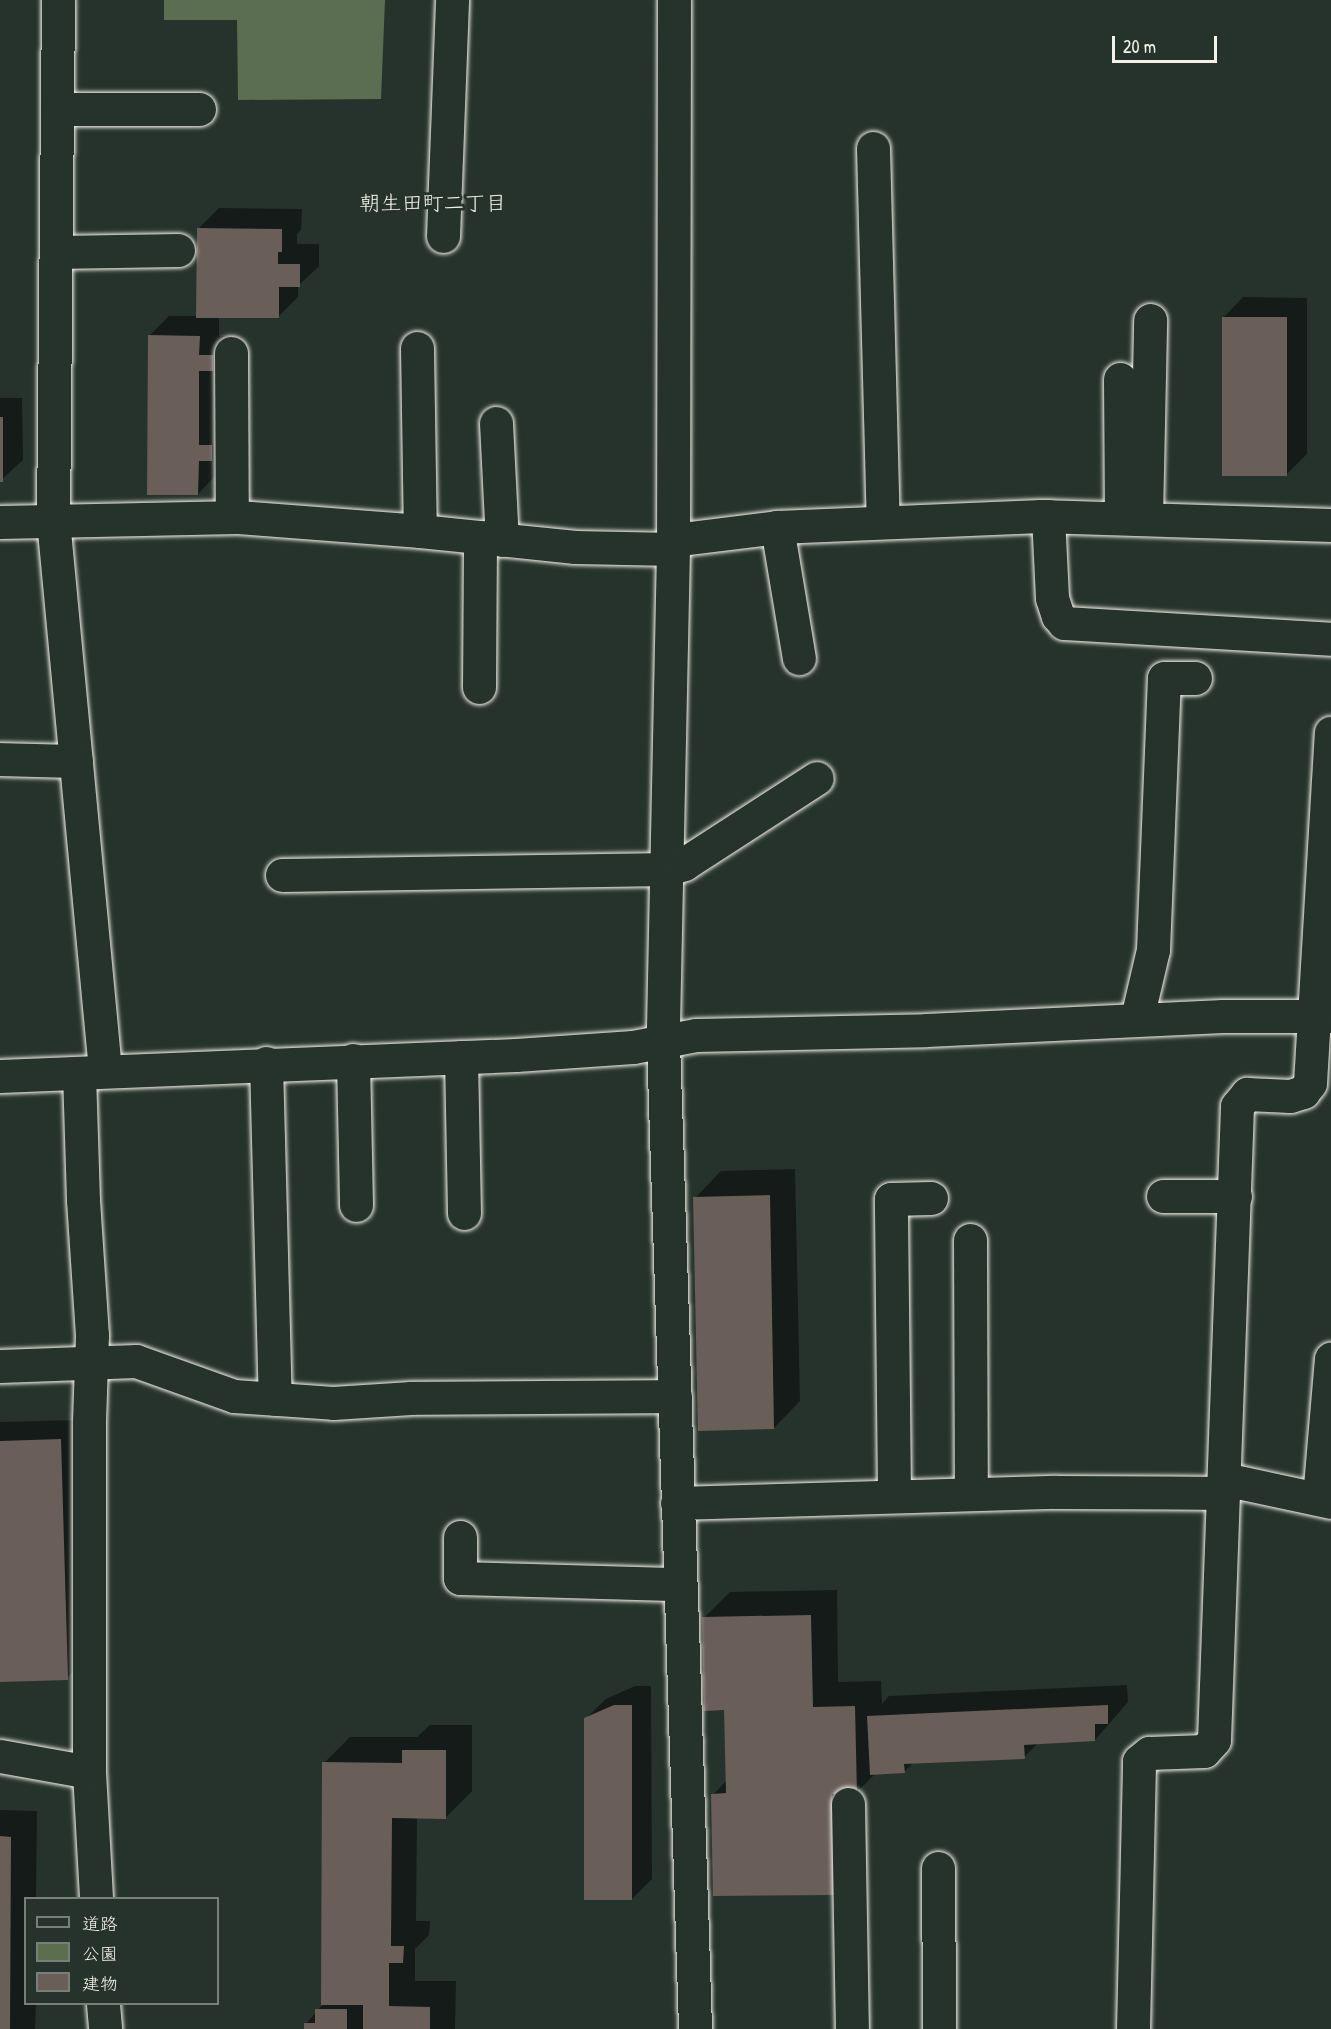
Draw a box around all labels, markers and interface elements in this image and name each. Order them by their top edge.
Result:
scale bar [1115,24,1220,62]
text: 20 m [1123,34,1156,59]
district label: 朝生田町二丁目 [360,190,506,216]
legend [24,1897,219,2005]
text: 道路 [82,1911,118,1936]
text: 公園 [82,1941,118,1966]
text: 建物 [82,1971,118,1996]

